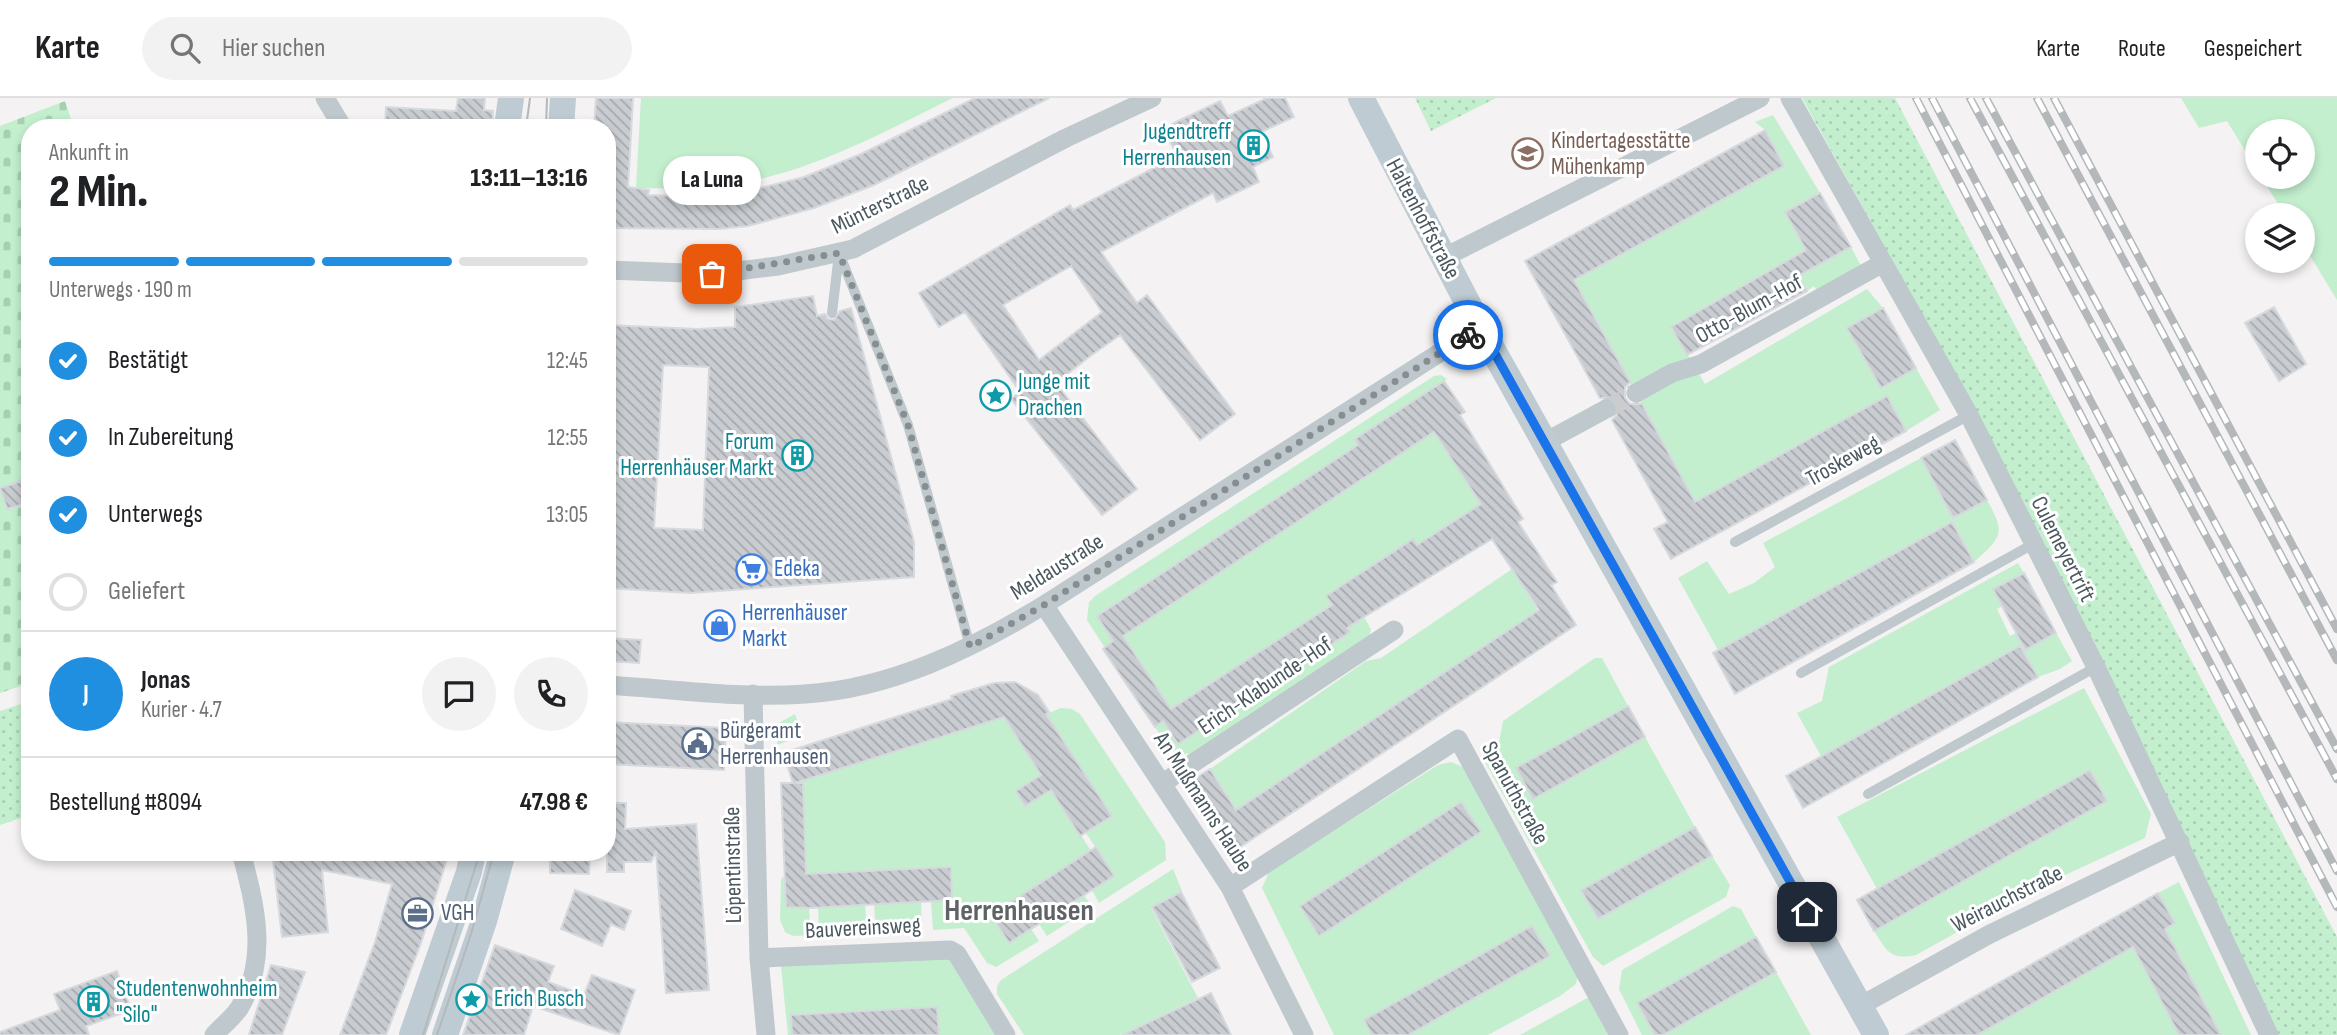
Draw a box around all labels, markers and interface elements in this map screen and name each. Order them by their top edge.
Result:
search box [142,17,632,80]
text: Karte [35,28,100,68]
icon: search [166,29,204,67]
text: Hier suchen [222,33,325,64]
text: Karte [2036,34,2080,63]
text: Route [2118,34,2166,63]
text: Gespeichert [2204,34,2302,63]
place label: Jugendtreff Herrenhausen [1122,118,1232,172]
map controls [2245,119,2315,273]
button: locate [2245,119,2315,189]
place label: Kindertagesstätte Mühenkamp [1551,127,1690,181]
building icon: Jugendtreff Herrenhausen [1237,128,1271,162]
school or university icon: Kindertagesstätte Mühenkamp [1511,137,1545,171]
text: Ankunft in [49,139,129,167]
street label: Haltenhoffstraße [1380,154,1466,284]
callout: La Luna [663,155,761,204]
text: 13:11–13:16 [470,163,588,194]
text: 2 Min. [49,165,148,220]
text: La Luna [681,166,743,194]
street label: Münterstraße [827,169,933,241]
button: layers [2245,203,2315,273]
pin [682,244,742,304]
icon: bag [693,255,731,293]
street label: Otto-Blum-Hof [1690,268,1808,350]
text: Unterwegs · 190 m [49,276,192,304]
courier [1433,300,1503,370]
icon: bike [1449,316,1487,354]
icon: check [49,342,87,380]
text: Bestätigt [108,345,188,376]
text: 12:45 [547,347,588,375]
place label: Junge mit Drachen [1017,368,1090,422]
place icon: Junge mit Drachen [978,378,1012,412]
icon: check [49,419,87,457]
text: In Zubereitung [108,422,234,453]
text: 12:55 [547,424,588,452]
place label: Forum Herrenhäuser Markt [620,428,774,482]
street label: Troskeweg [1801,429,1885,493]
building icon: Forum Herrenhäuser Markt [780,438,814,472]
street label: Culemeyertrift [2025,492,2101,606]
icon: check [49,496,87,534]
text: Unterwegs [108,499,203,530]
text: 13:05 [547,501,588,529]
street label: Meldaustraße [1005,527,1109,607]
supermarket icon: Edeka [734,552,768,586]
place label: Edeka [774,555,820,583]
text: Geliefert [108,576,185,607]
place label: Herrenhäuser Markt [742,599,848,653]
shop icon: Herrenhäuser Markt [702,609,736,643]
street label: Erich-Klabunde-Hof [1193,631,1338,741]
button: chat [422,657,496,731]
button: phone [514,657,588,731]
text: Jonas [141,665,190,696]
text: J [83,679,89,710]
text: Kurier · 4.7 [141,696,222,724]
place label: Bürgeramt Herrenhausen [720,717,829,771]
street label: An Mußmanns Haube [1147,726,1259,877]
public building icon: Bürgeramt Herrenhausen [680,727,714,761]
street label: Spanuthstraße [1475,736,1555,850]
text: Bestellung #8094 [49,787,202,818]
text: 47.98 € [520,787,588,818]
street label: Löpentinstraße [718,806,748,924]
street label: Weirauchstraße [1947,859,2067,939]
pin [1777,882,1837,942]
district label: Herrenhausen [944,893,1094,929]
icon: home [1788,893,1826,931]
office icon: VGH [401,896,435,930]
place label: VGH [441,899,474,927]
street label: Bauvereinsweg [804,911,922,945]
place label: Studentenwohnheim "Silo" [116,975,277,1029]
place icon: Erich Busch [454,982,488,1016]
building icon: Studentenwohnheim "Silo" [76,985,110,1019]
place label: Erich Busch [494,985,584,1013]

